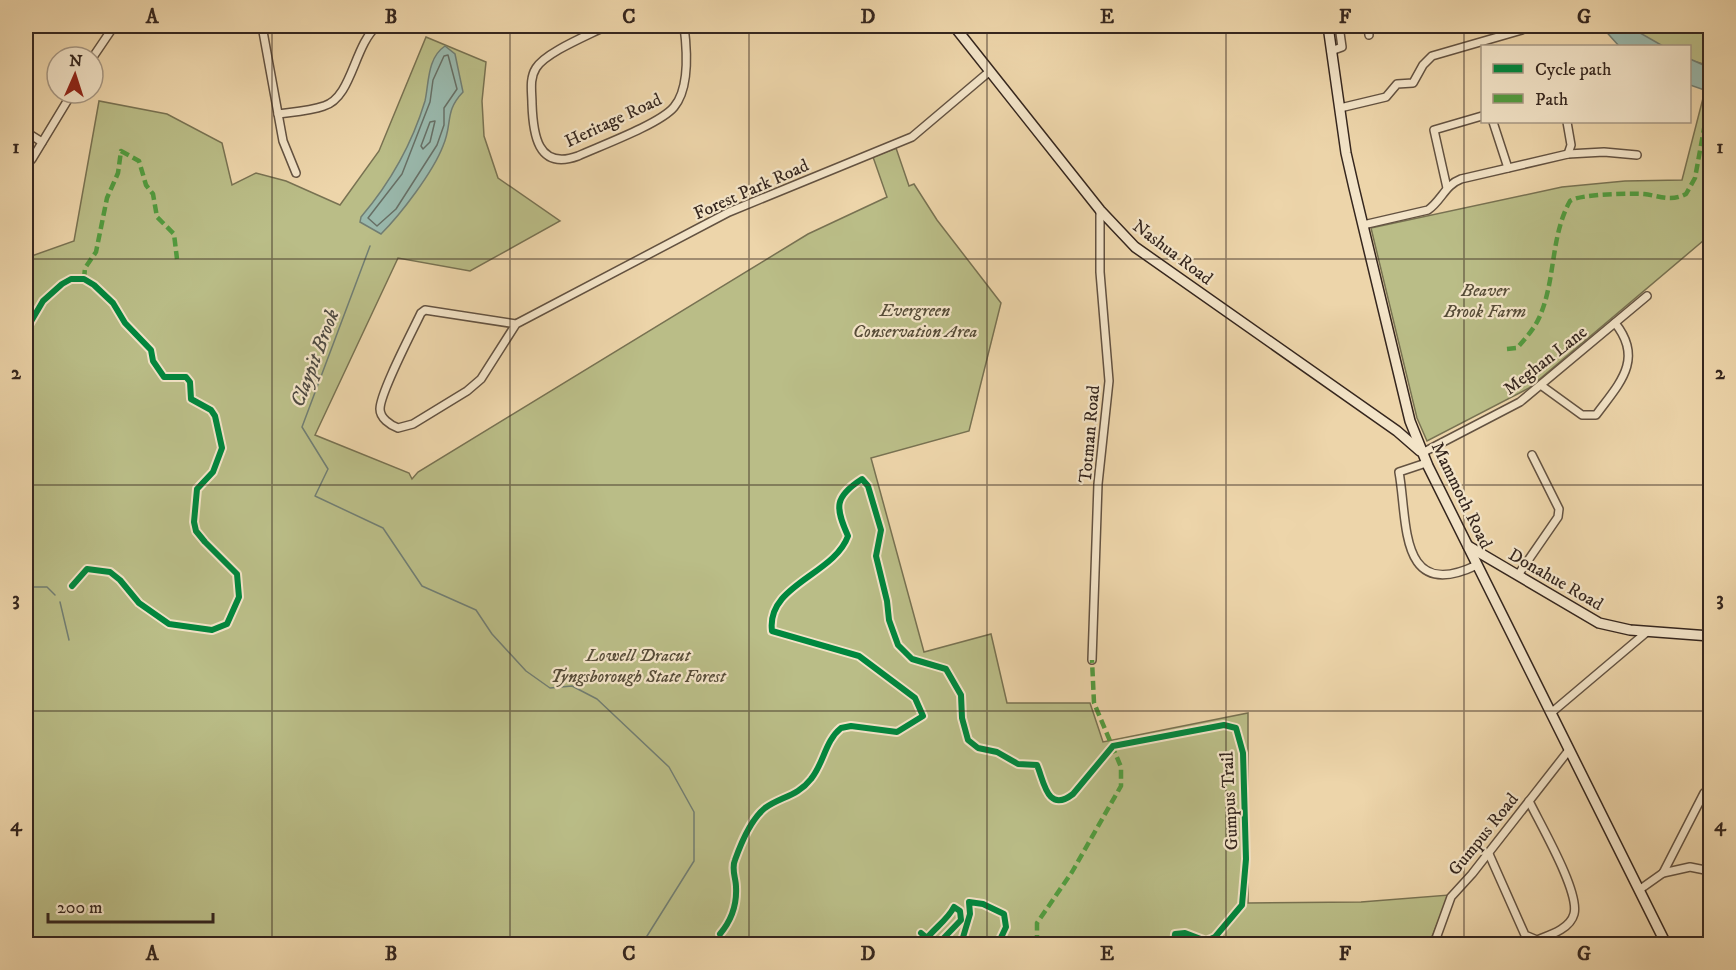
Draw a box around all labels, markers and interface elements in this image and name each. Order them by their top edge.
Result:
text: A [145,5,160,30]
text: B [385,5,397,30]
text: C [622,5,636,30]
text: D [861,5,876,30]
text: E [1100,5,1114,30]
text: F [1339,5,1352,30]
text: G [1577,5,1591,30]
north arrow [45,45,105,105]
legend [1481,45,1691,123]
text: N [69,51,83,71]
text: Cycle path [1535,59,1612,81]
street label: Heritage Road [561,89,665,153]
text: Path [1535,89,1569,111]
text: 1 [12,135,20,160]
text: 1 [1716,135,1724,160]
street label: Forest Park Road [690,155,812,225]
street label: Nashua Road [1128,215,1217,290]
park label: Beaver Brook Farm [1443,280,1526,323]
park label: Evergreen Conservation Area [853,300,978,343]
water label: Claypit Brook [285,306,346,411]
street label: Meghan Lane [1499,321,1592,400]
text: 2 [11,361,22,386]
text: 2 [1715,361,1726,386]
street label: Totman Road [1075,384,1105,484]
street label: Mammoth Road [1426,438,1496,552]
street label: Donahue Road [1504,544,1607,616]
text: 3 [12,587,20,612]
text: 3 [1716,587,1724,612]
park label: Lowell Dracut Tyngsborough State Forest [550,645,727,688]
street label: Gumpus Trail [1216,751,1244,851]
street label: Gumpus Road [1444,789,1524,880]
text: 4 [10,813,23,838]
text: 4 [1714,813,1727,838]
scale bar [48,886,213,924]
text: 200 m [57,897,103,919]
text: A [145,942,160,967]
text: B [385,942,397,967]
text: C [622,942,636,967]
text: D [861,942,876,967]
text: E [1100,942,1114,967]
text: F [1339,942,1352,967]
text: G [1577,942,1591,967]

